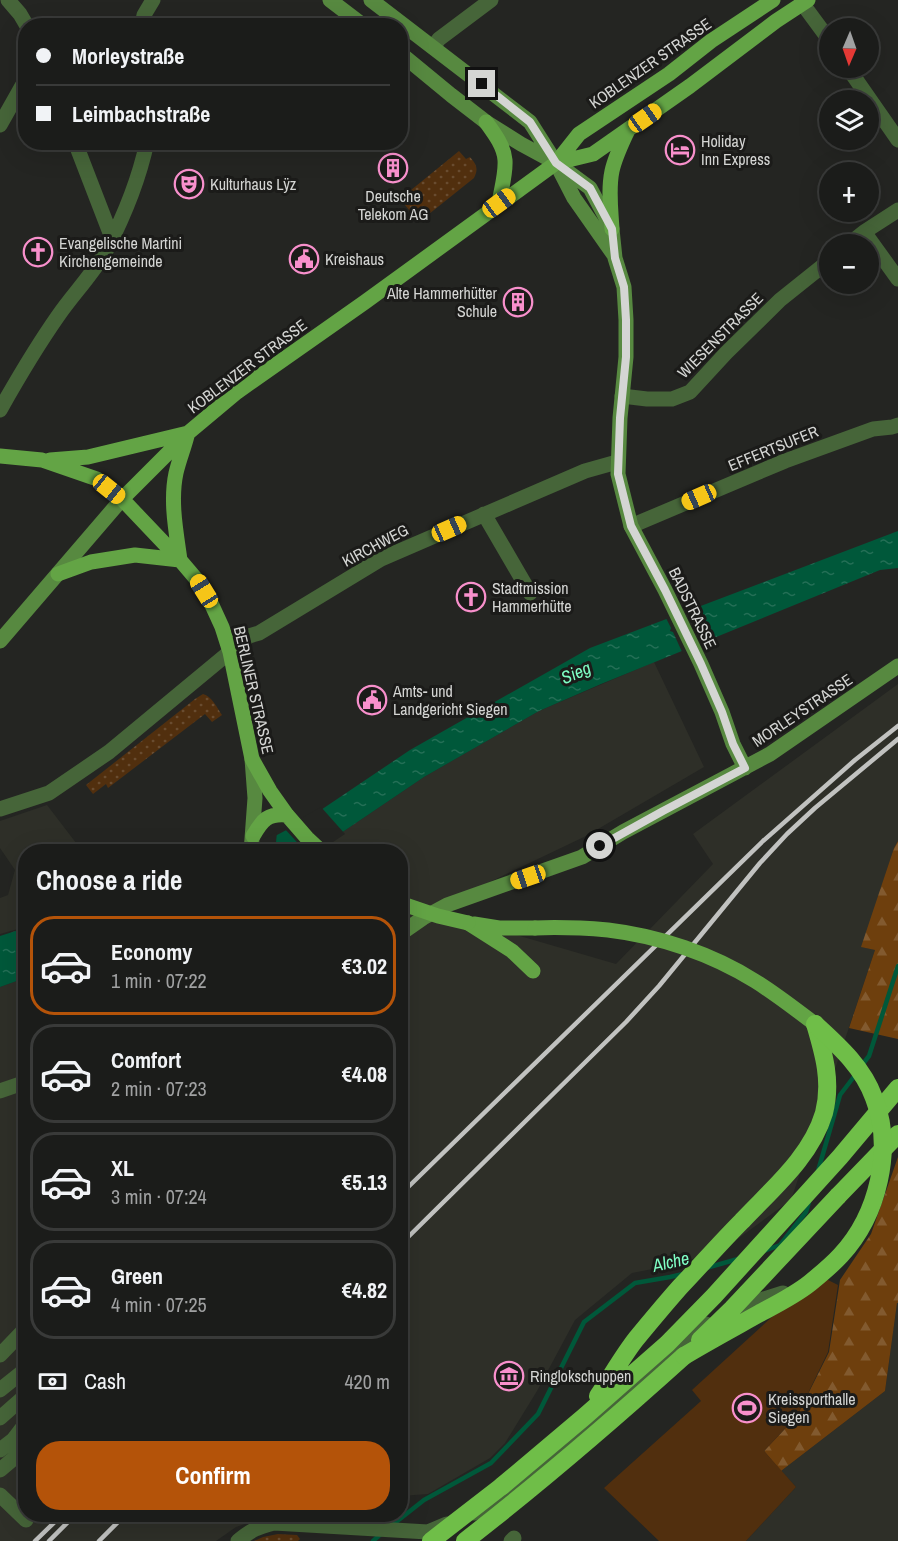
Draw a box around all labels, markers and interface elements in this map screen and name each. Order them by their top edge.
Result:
street label: KOBLENZER STRASSE [585,13,715,113]
north arrow [819,18,879,78]
map controls [819,18,879,294]
text: Morleystraße [72,41,184,71]
route end [468,70,495,97]
button: layers [819,90,879,150]
text: Leimbachstraße [72,99,210,129]
car [625,100,665,136]
place label: Holiday Inn Express [701,130,770,170]
hotel icon: Holiday Inn Express [664,134,696,166]
building icon: Deutsche Telekom AG [377,152,409,184]
button: + [819,162,879,222]
theatre icon: Kulturhaus Lÿz [173,168,205,200]
place label: Kulturhaus Lÿz [210,173,297,195]
place label: Deutsche Telekom AG [358,185,428,225]
car [479,185,519,221]
place label: Evangelische Martini Kirchengemeinde [59,232,182,272]
button: − [819,234,879,294]
church icon: Evangelische Martini Kirchengemeinde [22,236,54,268]
public building icon: Kreishaus [288,243,320,275]
place label: Kreishaus [325,248,384,270]
place label: Alte Hammerhütter Schule [386,282,498,322]
building icon: Alte Hammerhütter Schule [502,286,534,318]
street label: WIESENSTRASSE [672,287,768,383]
street label: KOBLENZER STRASSE [183,314,311,418]
street label: EFFERTSUFER [725,420,822,476]
car [89,471,129,507]
car [679,481,719,513]
car [429,513,469,545]
street label: KIRCHWEG [338,518,412,572]
street label: BADSTRASSE [664,564,722,652]
car [187,571,221,611]
place label: Stadtmission Hammerhütte [492,577,571,617]
church icon: Stadtmission Hammerhütte [455,581,487,613]
street label: BERLINER STRASSE [229,624,279,756]
water label: Sieg [557,655,595,690]
street label: MORLEYSTRASSE [747,668,857,752]
place label: Amts- und Landgericht Siegen [392,680,508,720]
public building icon: Amts- und Landgericht Siegen [356,684,388,716]
route start [586,832,613,859]
text: Choose a ride [36,862,182,898]
car [508,863,548,891]
text: Economy [111,937,192,967]
icon: car [39,939,93,993]
text: €3.02 [342,951,387,981]
text: 1 min · 07:22 [111,967,207,994]
text: Comfort [111,1045,181,1075]
icon: car [39,1047,93,1101]
text: €4.08 [342,1059,387,1089]
text: 2 min · 07:23 [111,1075,207,1102]
text: XL [111,1153,134,1183]
icon: car [39,1155,93,1209]
text: €5.13 [342,1167,387,1197]
text: 3 min · 07:24 [111,1183,207,1210]
water label: Alche [649,1245,692,1278]
text: Green [111,1261,163,1291]
icon: car [39,1263,93,1317]
text: €4.82 [342,1275,387,1305]
text: 4 min · 07:25 [111,1291,207,1318]
museum icon: Ringlokschuppen [493,1360,525,1392]
icon: cash [36,1365,69,1398]
place label: Ringlokschuppen [530,1365,631,1387]
text: Cash [84,1366,126,1396]
text: 420 m [344,1368,390,1395]
place label: Kreissporthalle Siegen [768,1388,856,1428]
sports icon: Kreissporthalle Siegen [731,1392,763,1424]
button: Confirm [36,1441,390,1510]

